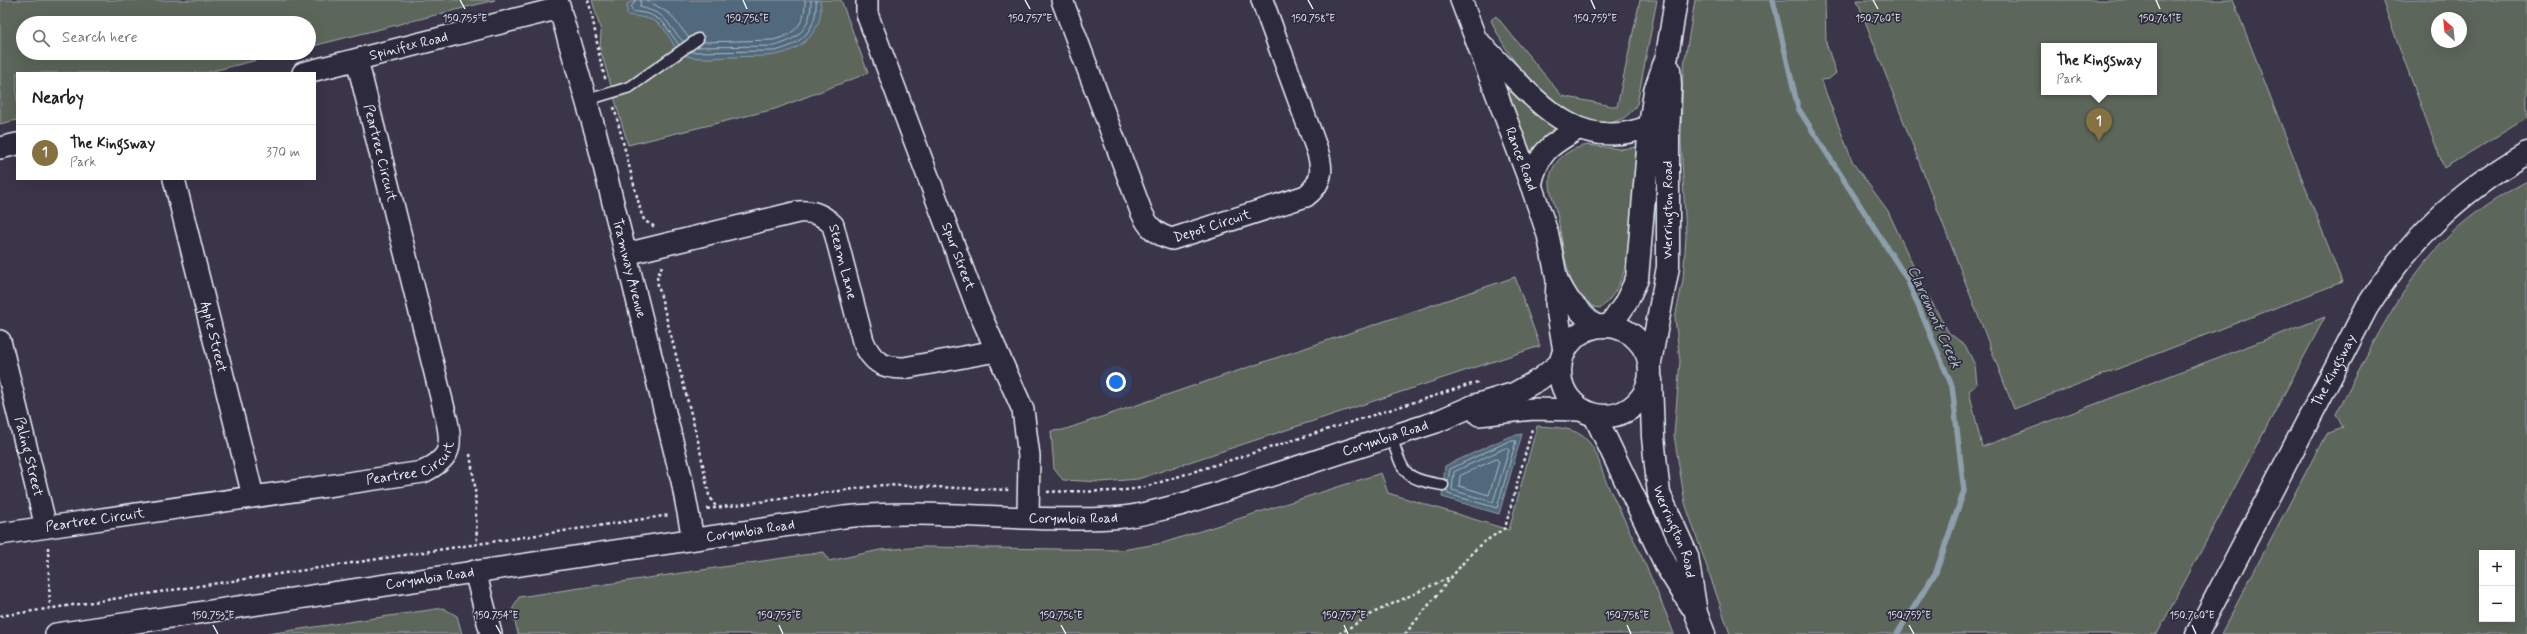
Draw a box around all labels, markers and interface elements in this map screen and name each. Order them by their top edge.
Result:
text: 150.755°E [443,12,487,26]
text: 150.756°E [725,12,769,26]
text: 150.757°E [1008,12,1052,26]
text: 150.758°E [1291,12,1335,26]
text: 150.759°E [1573,12,1617,26]
text: 150.760°E [1856,12,1901,26]
text: 150.761°E [2139,12,2182,26]
north arrow [2431,12,2467,48]
search box [16,16,316,60]
icon: search [30,27,52,49]
text: Search here [62,28,138,48]
street label: Spinifex Road [367,28,450,65]
popup [2041,43,2157,95]
text: The Kingsway [2056,51,2142,71]
text: Park [2056,71,2082,88]
text: Nearby [32,87,84,109]
street label: Peartree Circuit [359,102,401,204]
pin: 1 [2086,108,2112,141]
street label: Rance Road [1501,125,1541,193]
text: The Kingsway [70,134,155,154]
text: 1 [42,144,48,161]
text: 370 m [266,144,300,161]
text: Park [70,154,96,171]
street label: Werrington Road [1659,161,1679,259]
street label: Depot Circuit [1171,205,1254,247]
street label: Tramway Avenue [608,217,650,321]
street label: Spur Street [937,220,979,294]
street label: Steam Lane [824,222,861,302]
water label: Claremont Creek [1902,262,1966,372]
street label: Apple Street [195,300,231,375]
street label: The Kingsway [2308,331,2360,410]
your location [1106,372,1126,392]
street label: Paling Street [10,415,47,499]
street label: Corymbia Road [1340,416,1431,461]
street label: Peartree Circuit [365,439,459,489]
street label: Werrington Road [1649,484,1699,579]
street label: Peartree Circuit [44,504,146,536]
street label: Corymbia Road [1028,509,1118,528]
street label: Corymbia Road [705,515,796,546]
map controls [2479,550,2515,622]
button: + [2479,550,2515,586]
street label: Corymbia Road [384,563,475,594]
button: − [2479,586,2515,622]
text: 150.753°E [192,609,235,623]
text: 150.754°E [474,609,518,623]
text: 150.755°E [757,609,801,623]
text: 150.756°E [1039,609,1083,623]
text: 150.757°E [1322,609,1366,623]
text: 150.758°E [1605,609,1649,623]
text: 150.759°E [1887,609,1931,623]
text: 150.760°E [2170,609,2215,623]

